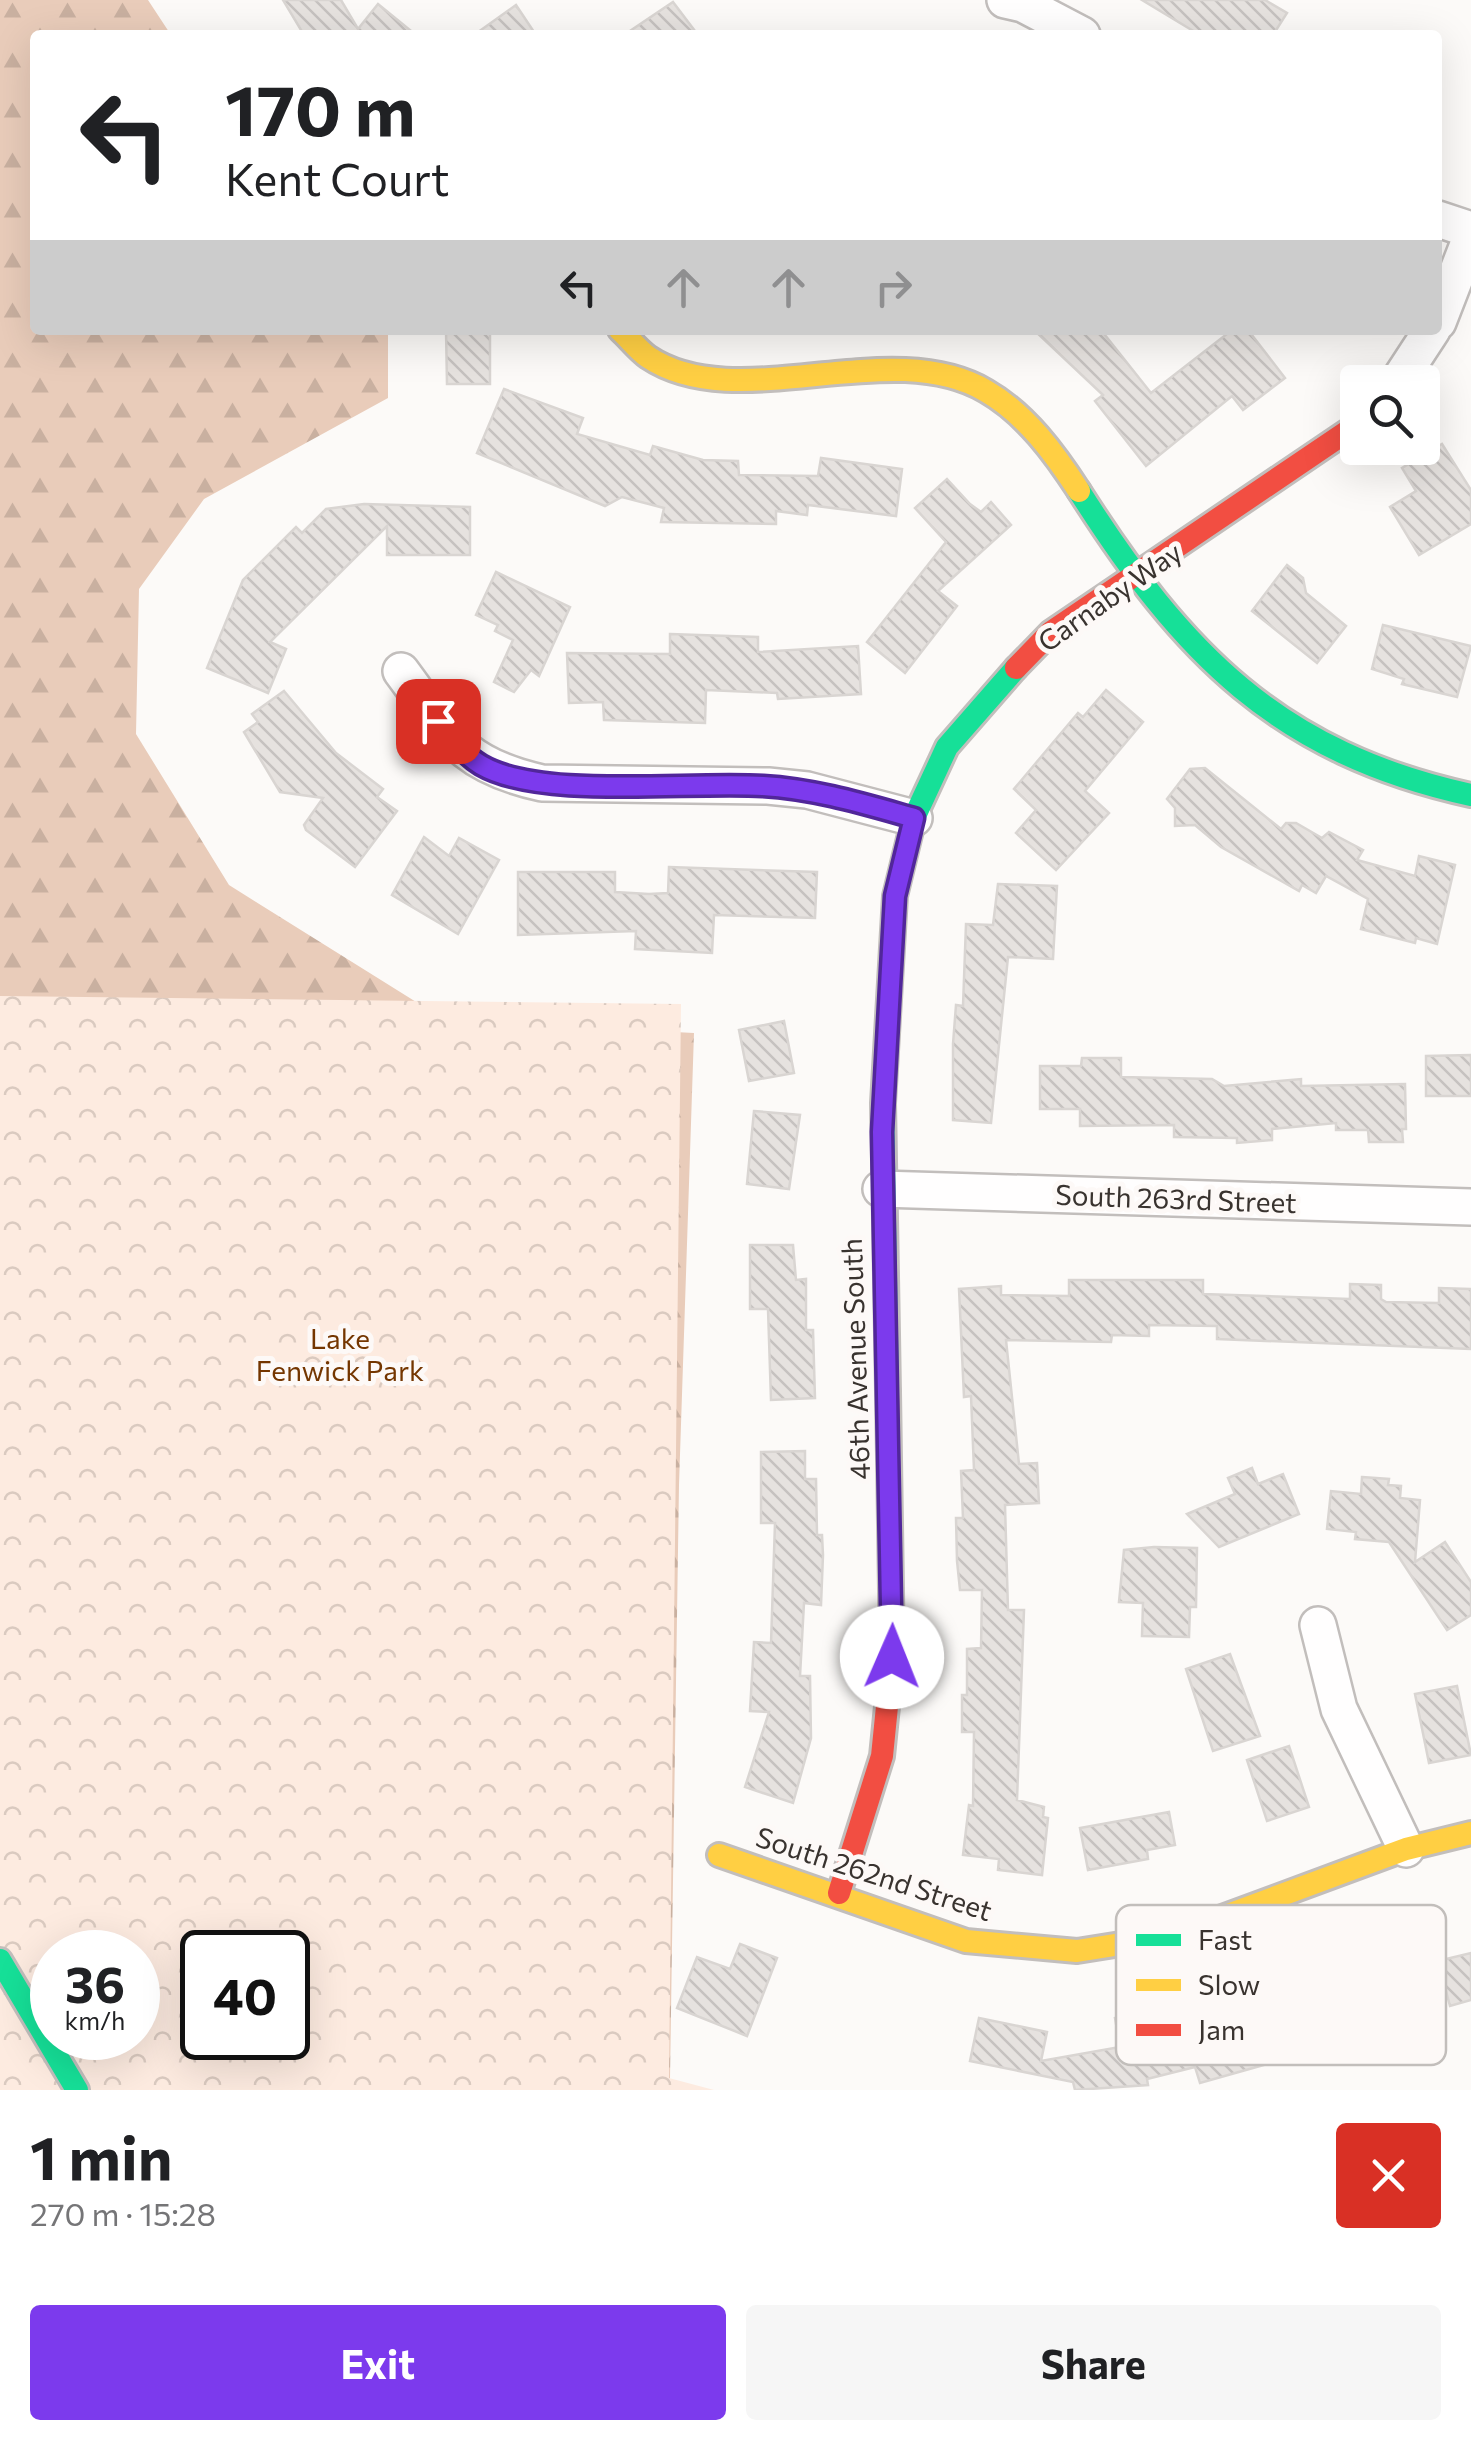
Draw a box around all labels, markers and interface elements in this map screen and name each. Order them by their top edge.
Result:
text: 170 m [225,65,416,150]
icon: left [60,70,190,200]
text: Kent Court [225,150,449,205]
icon: left [551,260,606,315]
icon: ahead [656,260,711,315]
icon: ahead [761,260,816,315]
icon: right [866,260,921,315]
map controls [1340,365,1440,465]
button: search [1340,365,1440,465]
street label: Carnaby Way [1031,534,1188,658]
pin [396,679,481,764]
icon: arrive [411,694,466,749]
street label: South 263rd Street [1055,1177,1297,1219]
street label: 46th Avenue South [834,1238,876,1480]
park label: Lake Fenwick Park [256,1321,424,1387]
position arrow [840,1605,944,1709]
street label: South 262nd Street [752,1819,997,1927]
legend [1116,1905,1446,2065]
text: Fast [1198,1922,1252,1956]
speed limit sign: 40 [180,1930,310,2060]
text: 36 [65,1952,125,2013]
text: Slow [1198,1967,1260,2001]
text: km/h [65,2005,125,2035]
text: Jam [1198,2012,1245,2046]
text: 1 min [30,2119,172,2192]
button: close [1336,2123,1441,2228]
text: 270 m · 15:28 [30,2193,216,2233]
button: Exit [30,2305,726,2420]
button: Share [746,2305,1441,2420]

